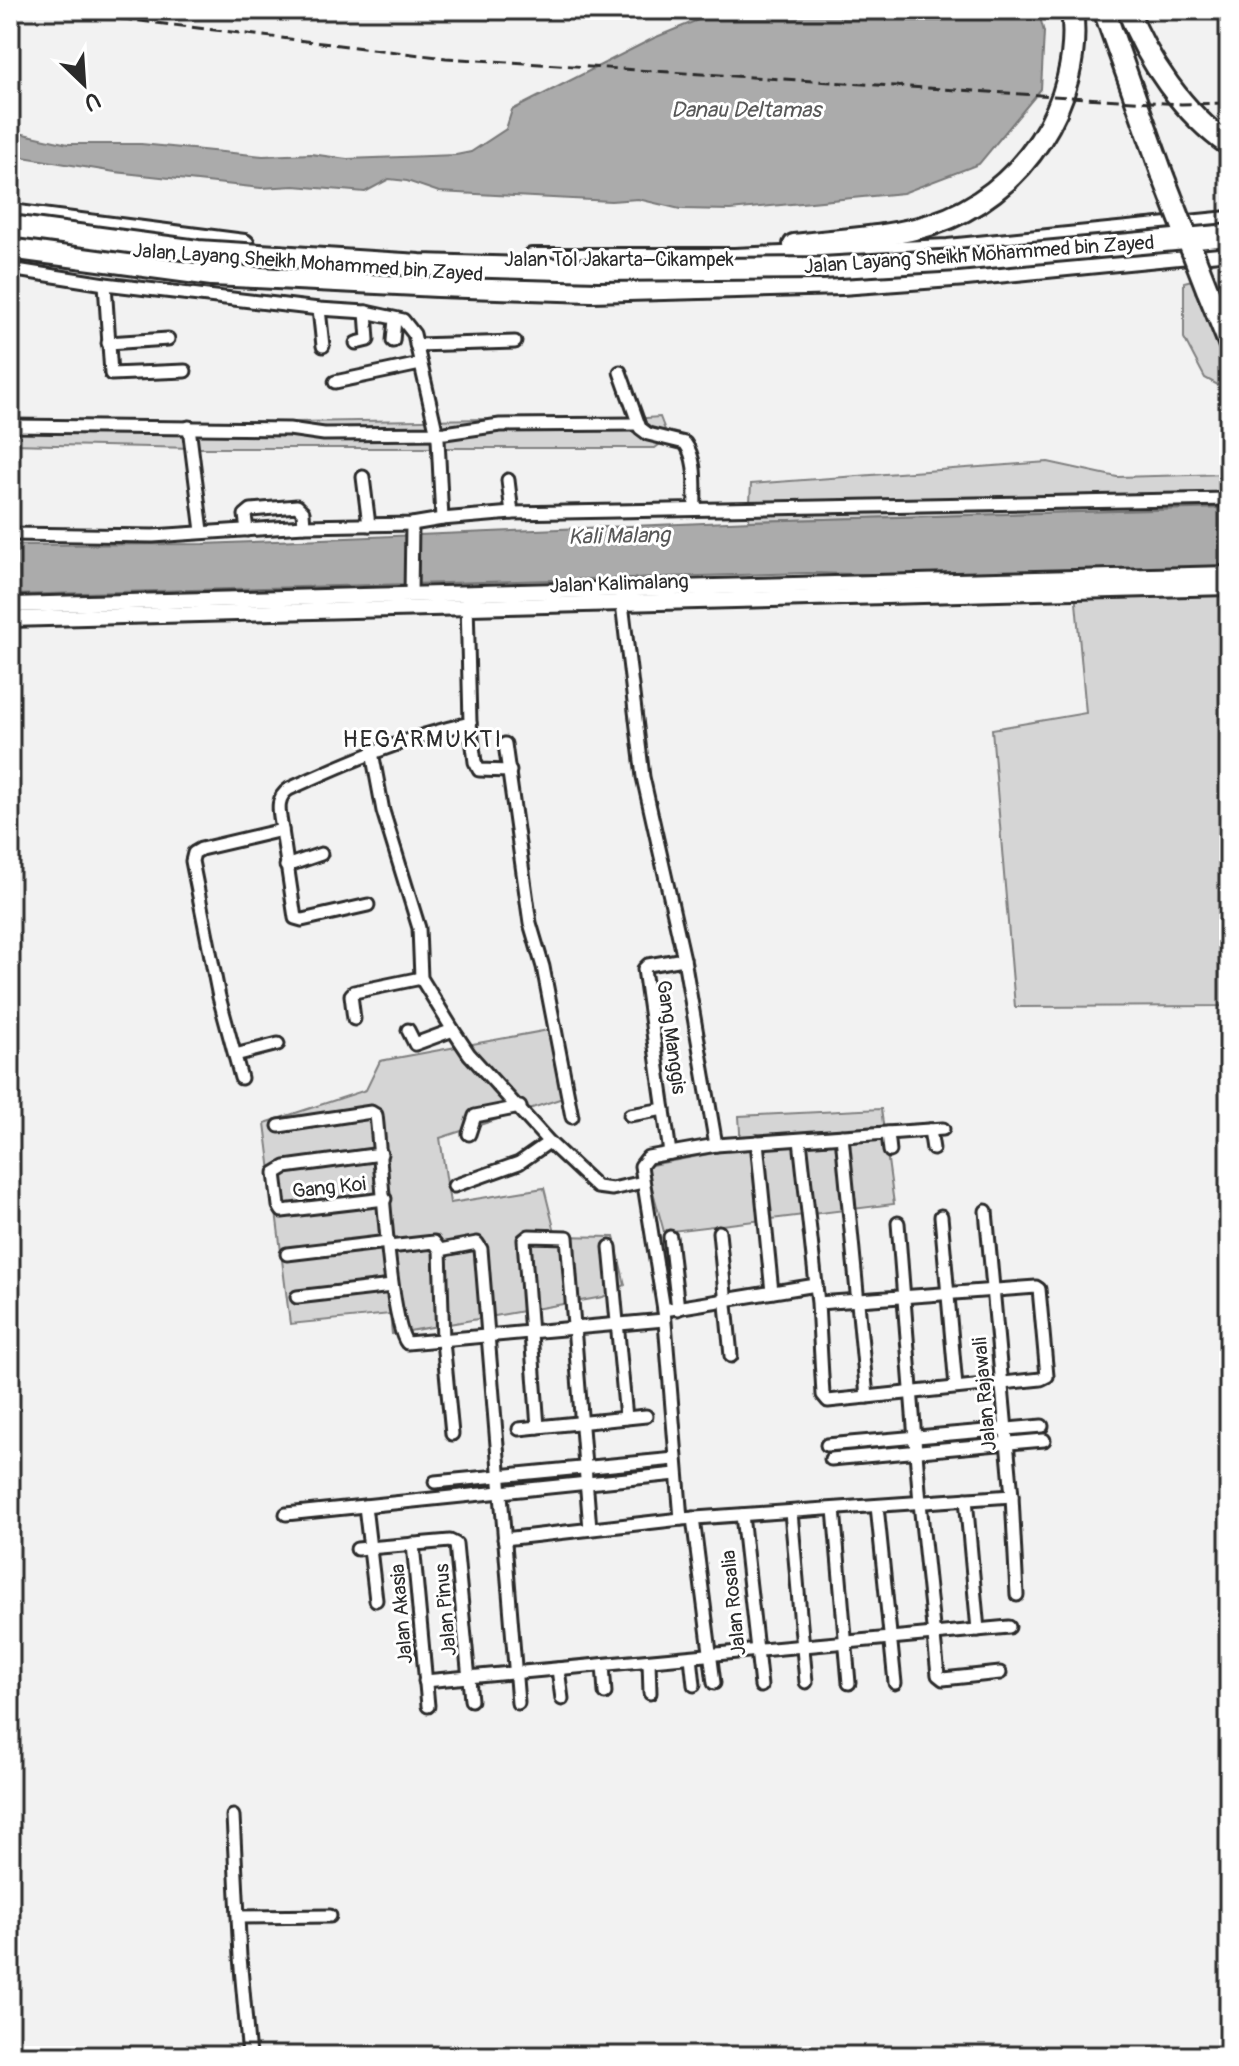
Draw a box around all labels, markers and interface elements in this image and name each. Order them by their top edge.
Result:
north arrow [44,44,124,124]
text: U [80,85,105,117]
water label: Danau Deltamas [671,96,823,124]
street label: Jalan Layang Sheikh Mohammed bin Zayed [803,230,1155,279]
street label: Jalan Layang Sheikh Mohammed bin Zayed [132,238,484,287]
street label: Jalan Tol Jakarta–Cikampek [504,247,735,272]
water label: Kali Malang [568,521,672,551]
street label: Jalan Kalimalang [549,569,689,598]
district label: HEGARMUKTI [343,725,503,754]
street label: Gang Manggis [651,979,692,1096]
street label: Gang Koi [291,1171,367,1204]
street label: Jalan Rajawali [967,1336,1002,1452]
street label: Jalan Rosalia [716,1549,751,1657]
street label: Jalan Akasia [385,1563,418,1665]
street label: Jalan Pinus [429,1563,462,1657]

